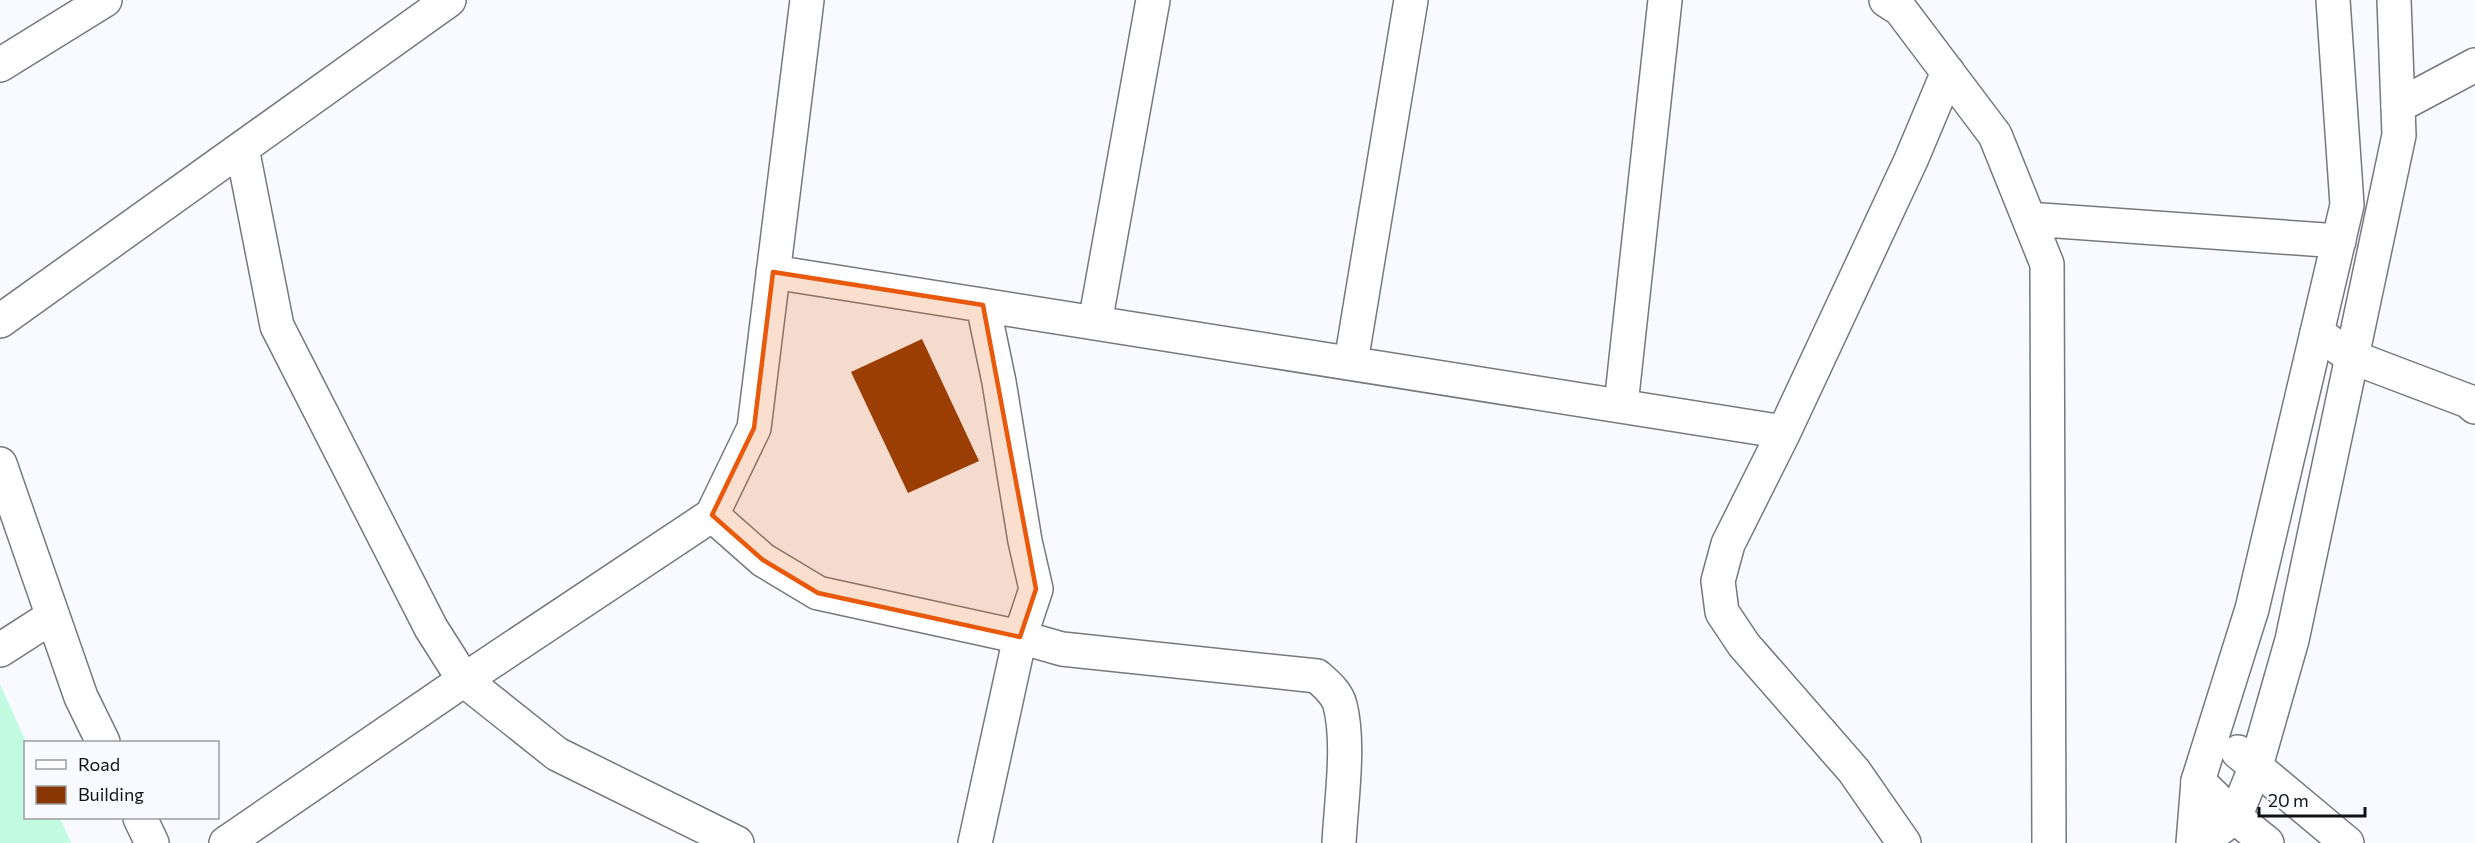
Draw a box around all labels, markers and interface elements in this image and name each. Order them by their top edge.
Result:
legend [24,741,219,819]
text: Road [78,753,120,775]
scale bar [2259,780,2366,818]
text: Building [78,783,144,805]
text: 20 m [2268,789,2309,811]

